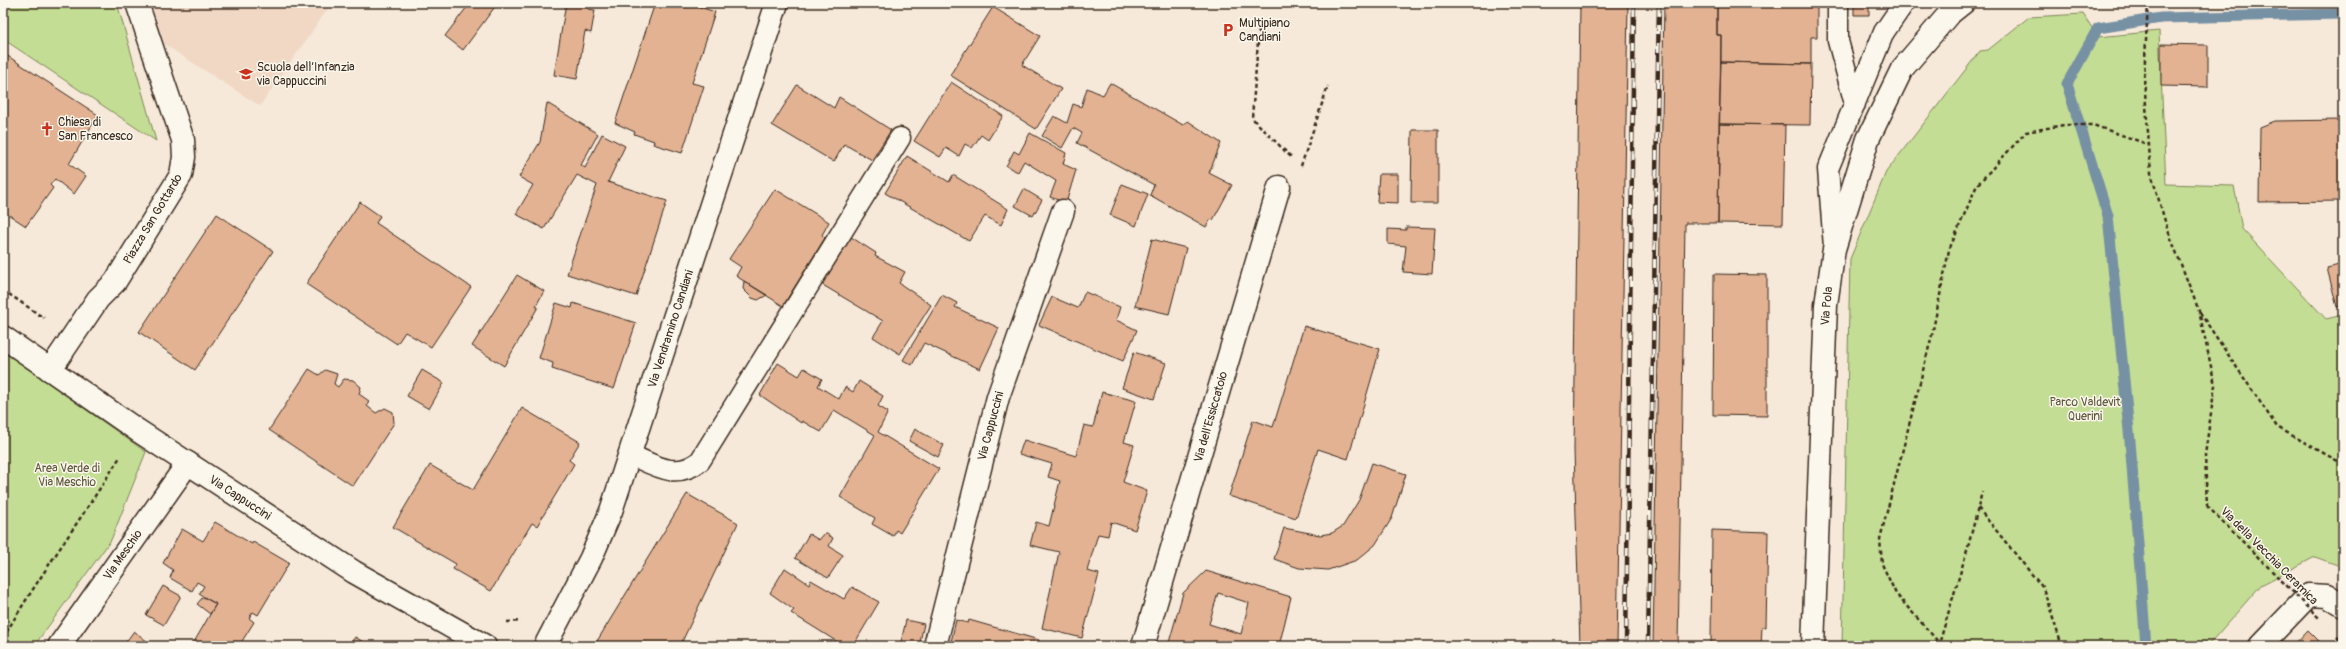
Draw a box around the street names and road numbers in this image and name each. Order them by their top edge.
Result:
street label: Piazza San Gottardo [120,171,186,267]
street label: Via Vendramino Candiani [645,268,697,390]
street label: Via Pola [1818,285,1836,326]
street label: Via dell'Essiccatoio [1191,369,1231,464]
street label: Via Cappuccini [975,390,1007,462]
street label: Via Cappuccini [206,472,274,524]
street label: Via della Vecchia Ceramica [2217,504,2321,608]
street label: Via Meschio [100,527,146,583]

